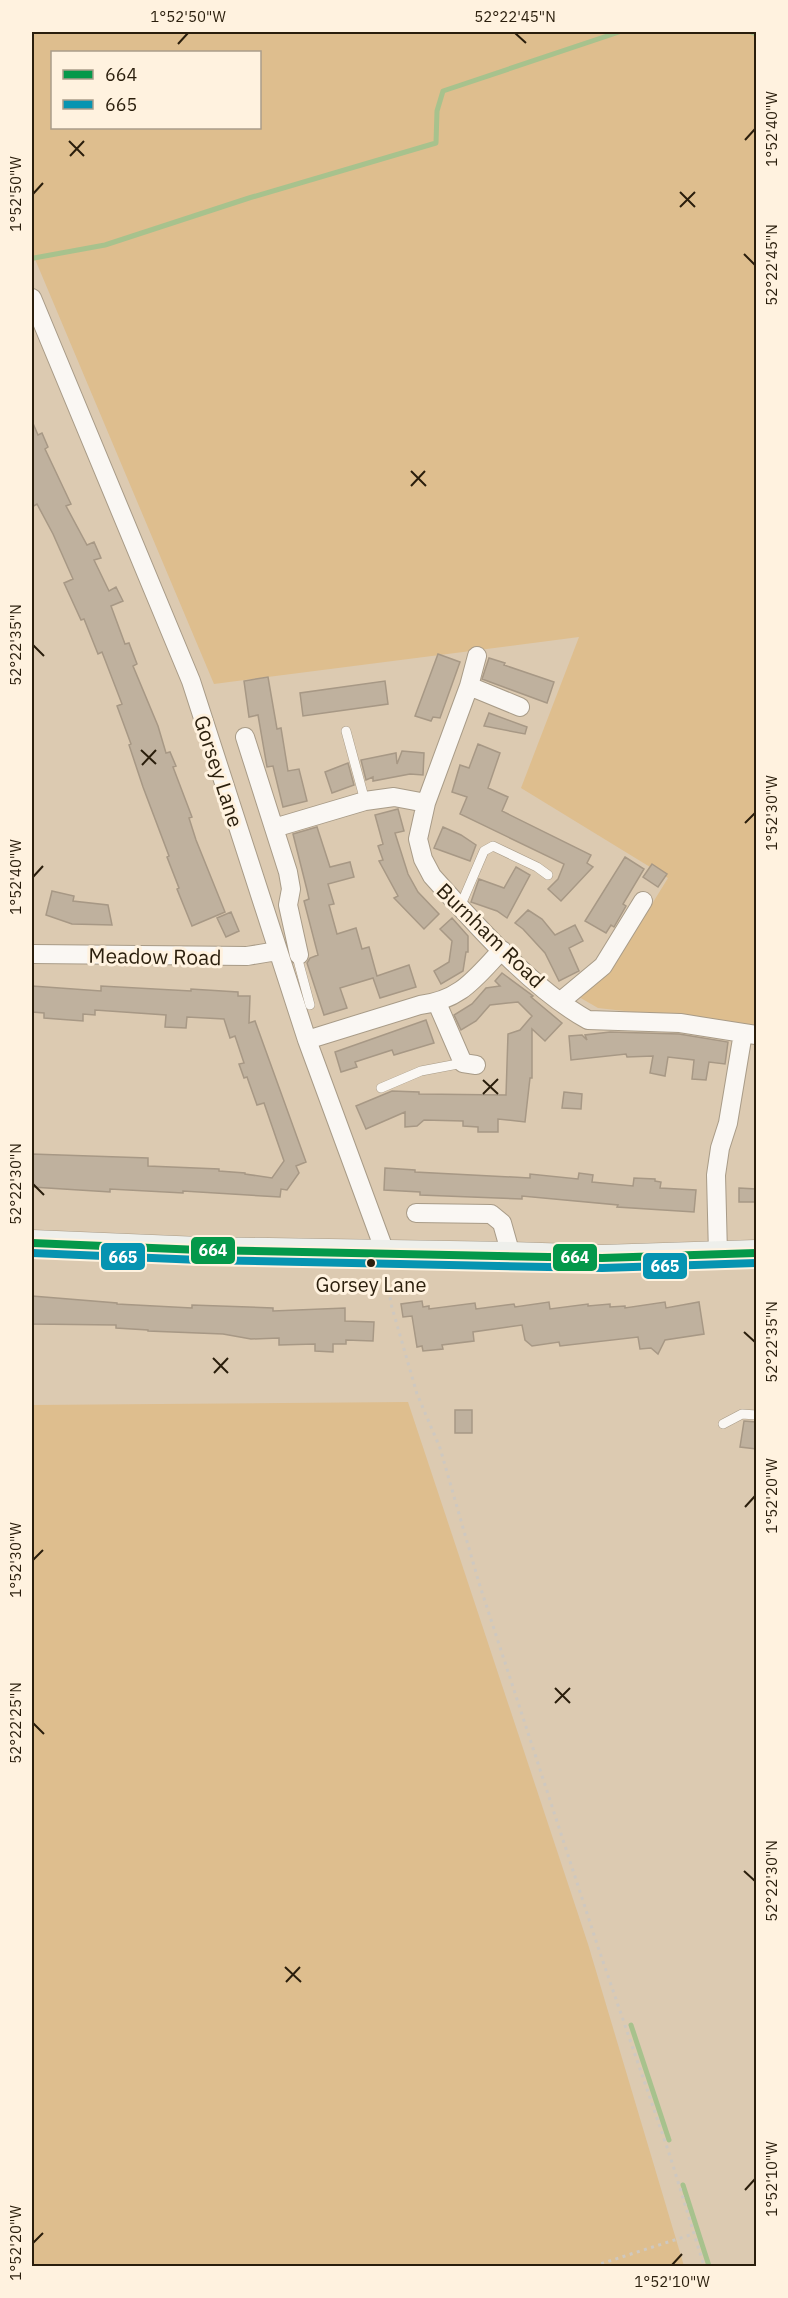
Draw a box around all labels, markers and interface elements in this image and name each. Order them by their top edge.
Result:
text: 1°52'50"W [150,7,226,26]
text: 52°22'45"N [474,7,556,26]
legend [51,51,261,129]
text: 664 [105,63,138,86]
text: 1°52'40"W [762,91,781,167]
text: 665 [105,93,137,116]
text: 1°52'50"W [6,156,25,232]
text: 52°22'45"N [762,224,781,306]
text: 52°22'35"N [6,604,25,686]
street label: Gorsey Lane [188,711,250,831]
text: 1°52'30"W [762,775,781,851]
text: 1°52'40"W [6,839,25,915]
street label: Burnham Road [431,876,551,994]
street label: Meadow Road [88,941,222,971]
text: 52°22'30"N [6,1143,25,1225]
line badge: 664 [190,1236,236,1265]
text: 664 [199,1240,228,1260]
line badge: 665 [100,1242,146,1271]
line badge: 664 [552,1243,598,1272]
text: 665 [109,1247,138,1267]
text: 664 [561,1247,590,1267]
line badge: 665 [642,1252,688,1280]
text: 665 [651,1256,680,1276]
marker: Gorsey Lane [365,1257,377,1269]
place label: Gorsey Lane [316,1271,426,1298]
text: 52°22'35"N [762,1301,781,1383]
text: 1°52'20"W [762,1458,781,1534]
text: 1°52'30"W [6,1522,25,1598]
text: 52°22'25"N [6,1682,25,1764]
text: 52°22'30"N [762,1840,781,1922]
text: 1°52'10"W [762,2141,781,2217]
text: 1°52'20"W [6,2205,25,2281]
text: 1°52'10"W [634,2272,710,2291]

